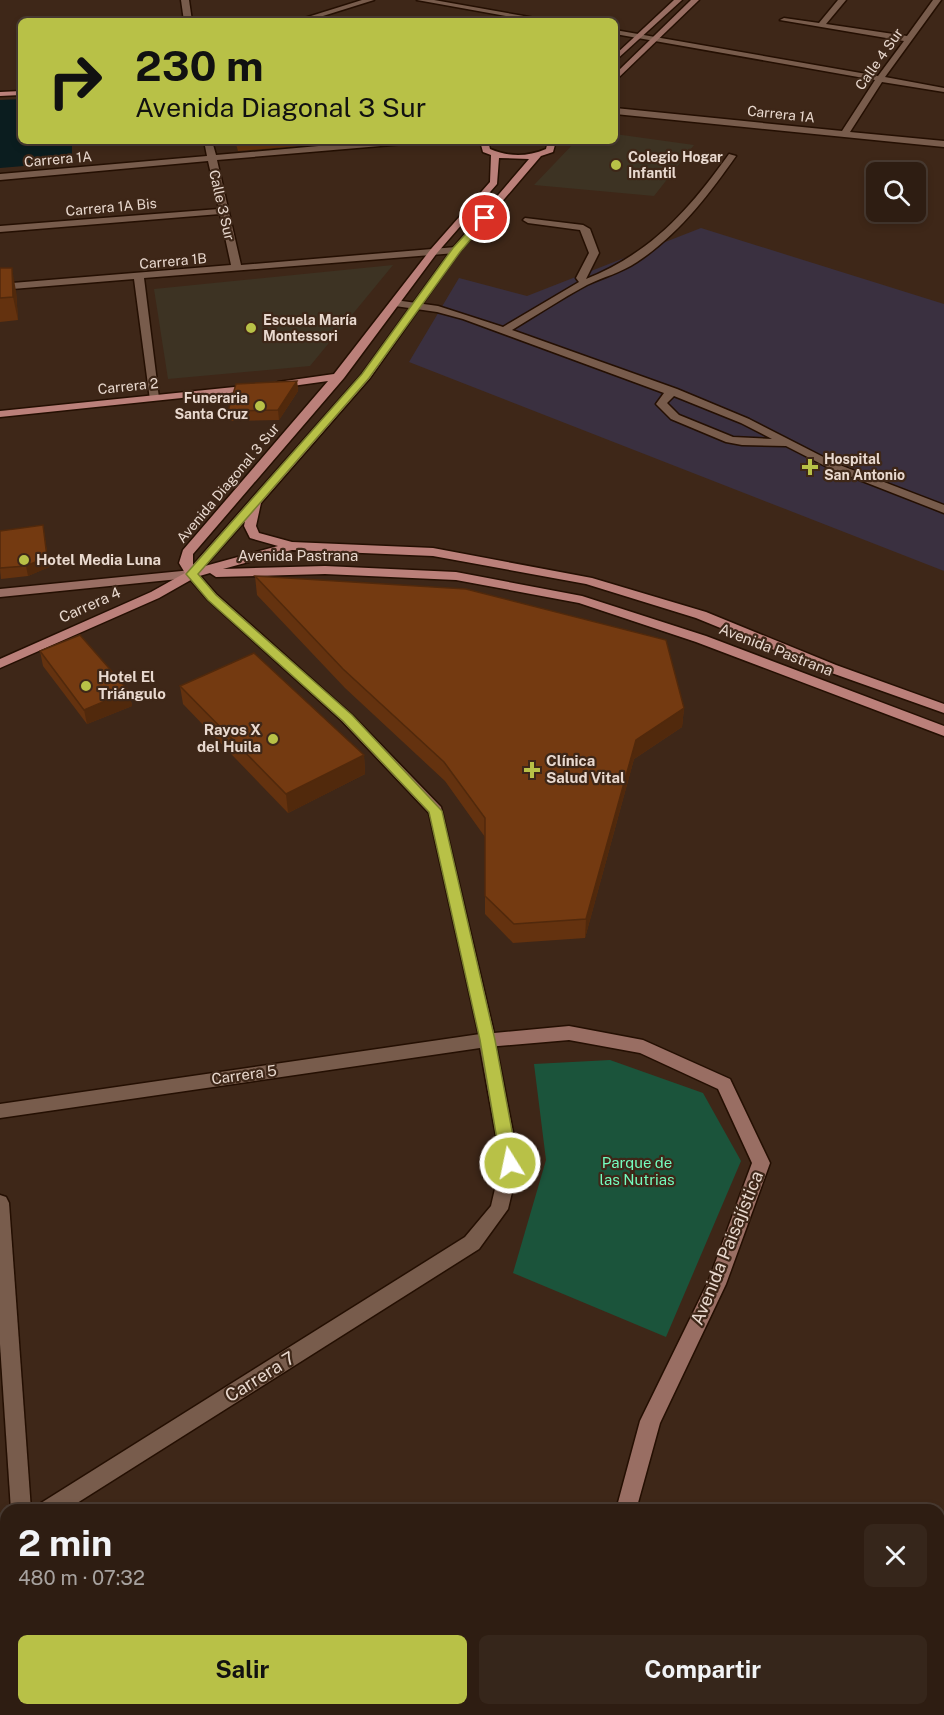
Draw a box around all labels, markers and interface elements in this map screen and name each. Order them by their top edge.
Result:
street label: Calle 4 Sur [852,25,906,93]
text: 230 m [135,41,264,90]
icon: right [36,42,114,120]
text: Avenida Diagonal 3 Sur [135,91,426,123]
street label: Carrera 1A [746,102,816,126]
street label: Carrera 1A [23,148,93,170]
place label: Colegio Hogar Infantil [628,149,723,181]
marker: Colegio Hogar Infantil [609,158,623,172]
map controls [866,162,926,222]
button: search [866,162,926,222]
street label: Calle 3 Sur [206,168,238,242]
pin [459,192,510,243]
street label: Carrera 1A Bis [65,195,157,219]
icon: arrive [468,201,501,234]
street label: Carrera 1B [139,250,207,272]
place label: Escuela María Montessori [263,312,357,344]
marker: Escuela María Montessori [244,321,258,335]
street label: Carrera 2 [97,375,159,397]
place label: Funeraria Santa Cruz [174,390,248,422]
marker: Funeraria Santa Cruz [253,399,267,413]
street label: Avenida Diagonal 3 Sur [173,420,283,546]
place label: Hospital San Antonio [824,451,905,483]
marker: Hospital San Antonio [801,458,819,476]
street label: Avenida Pastrana [238,547,358,564]
place label: Hotel Media Luna [36,551,161,568]
marker: Hotel Media Luna [17,553,31,567]
street label: Carrera 4 [56,583,123,626]
street label: Avenida Pastrana [717,620,836,679]
place label: Hotel El Triángulo [98,668,166,702]
marker: Hotel El Triángulo [79,679,93,693]
place label: Rayos X del Huila [197,721,261,755]
marker: Rayos X del Huila [266,732,280,746]
place label: Clínica Salud Vital [546,752,625,786]
marker: Clínica Salud Vital [523,761,541,779]
street label: Carrera 5 [210,1062,278,1087]
position arrow [478,1131,542,1195]
park label: Parque de las Nutrias [599,1154,675,1188]
street label: Avenida Paisajística [686,1168,767,1328]
street label: Carrera 7 [221,1347,298,1406]
text: 2 min [18,1522,112,1564]
button: close [864,1524,927,1587]
text: 480 m · 07:32 [18,1566,145,1590]
button: Salir [18,1635,467,1704]
button: Compartir [479,1635,927,1704]

